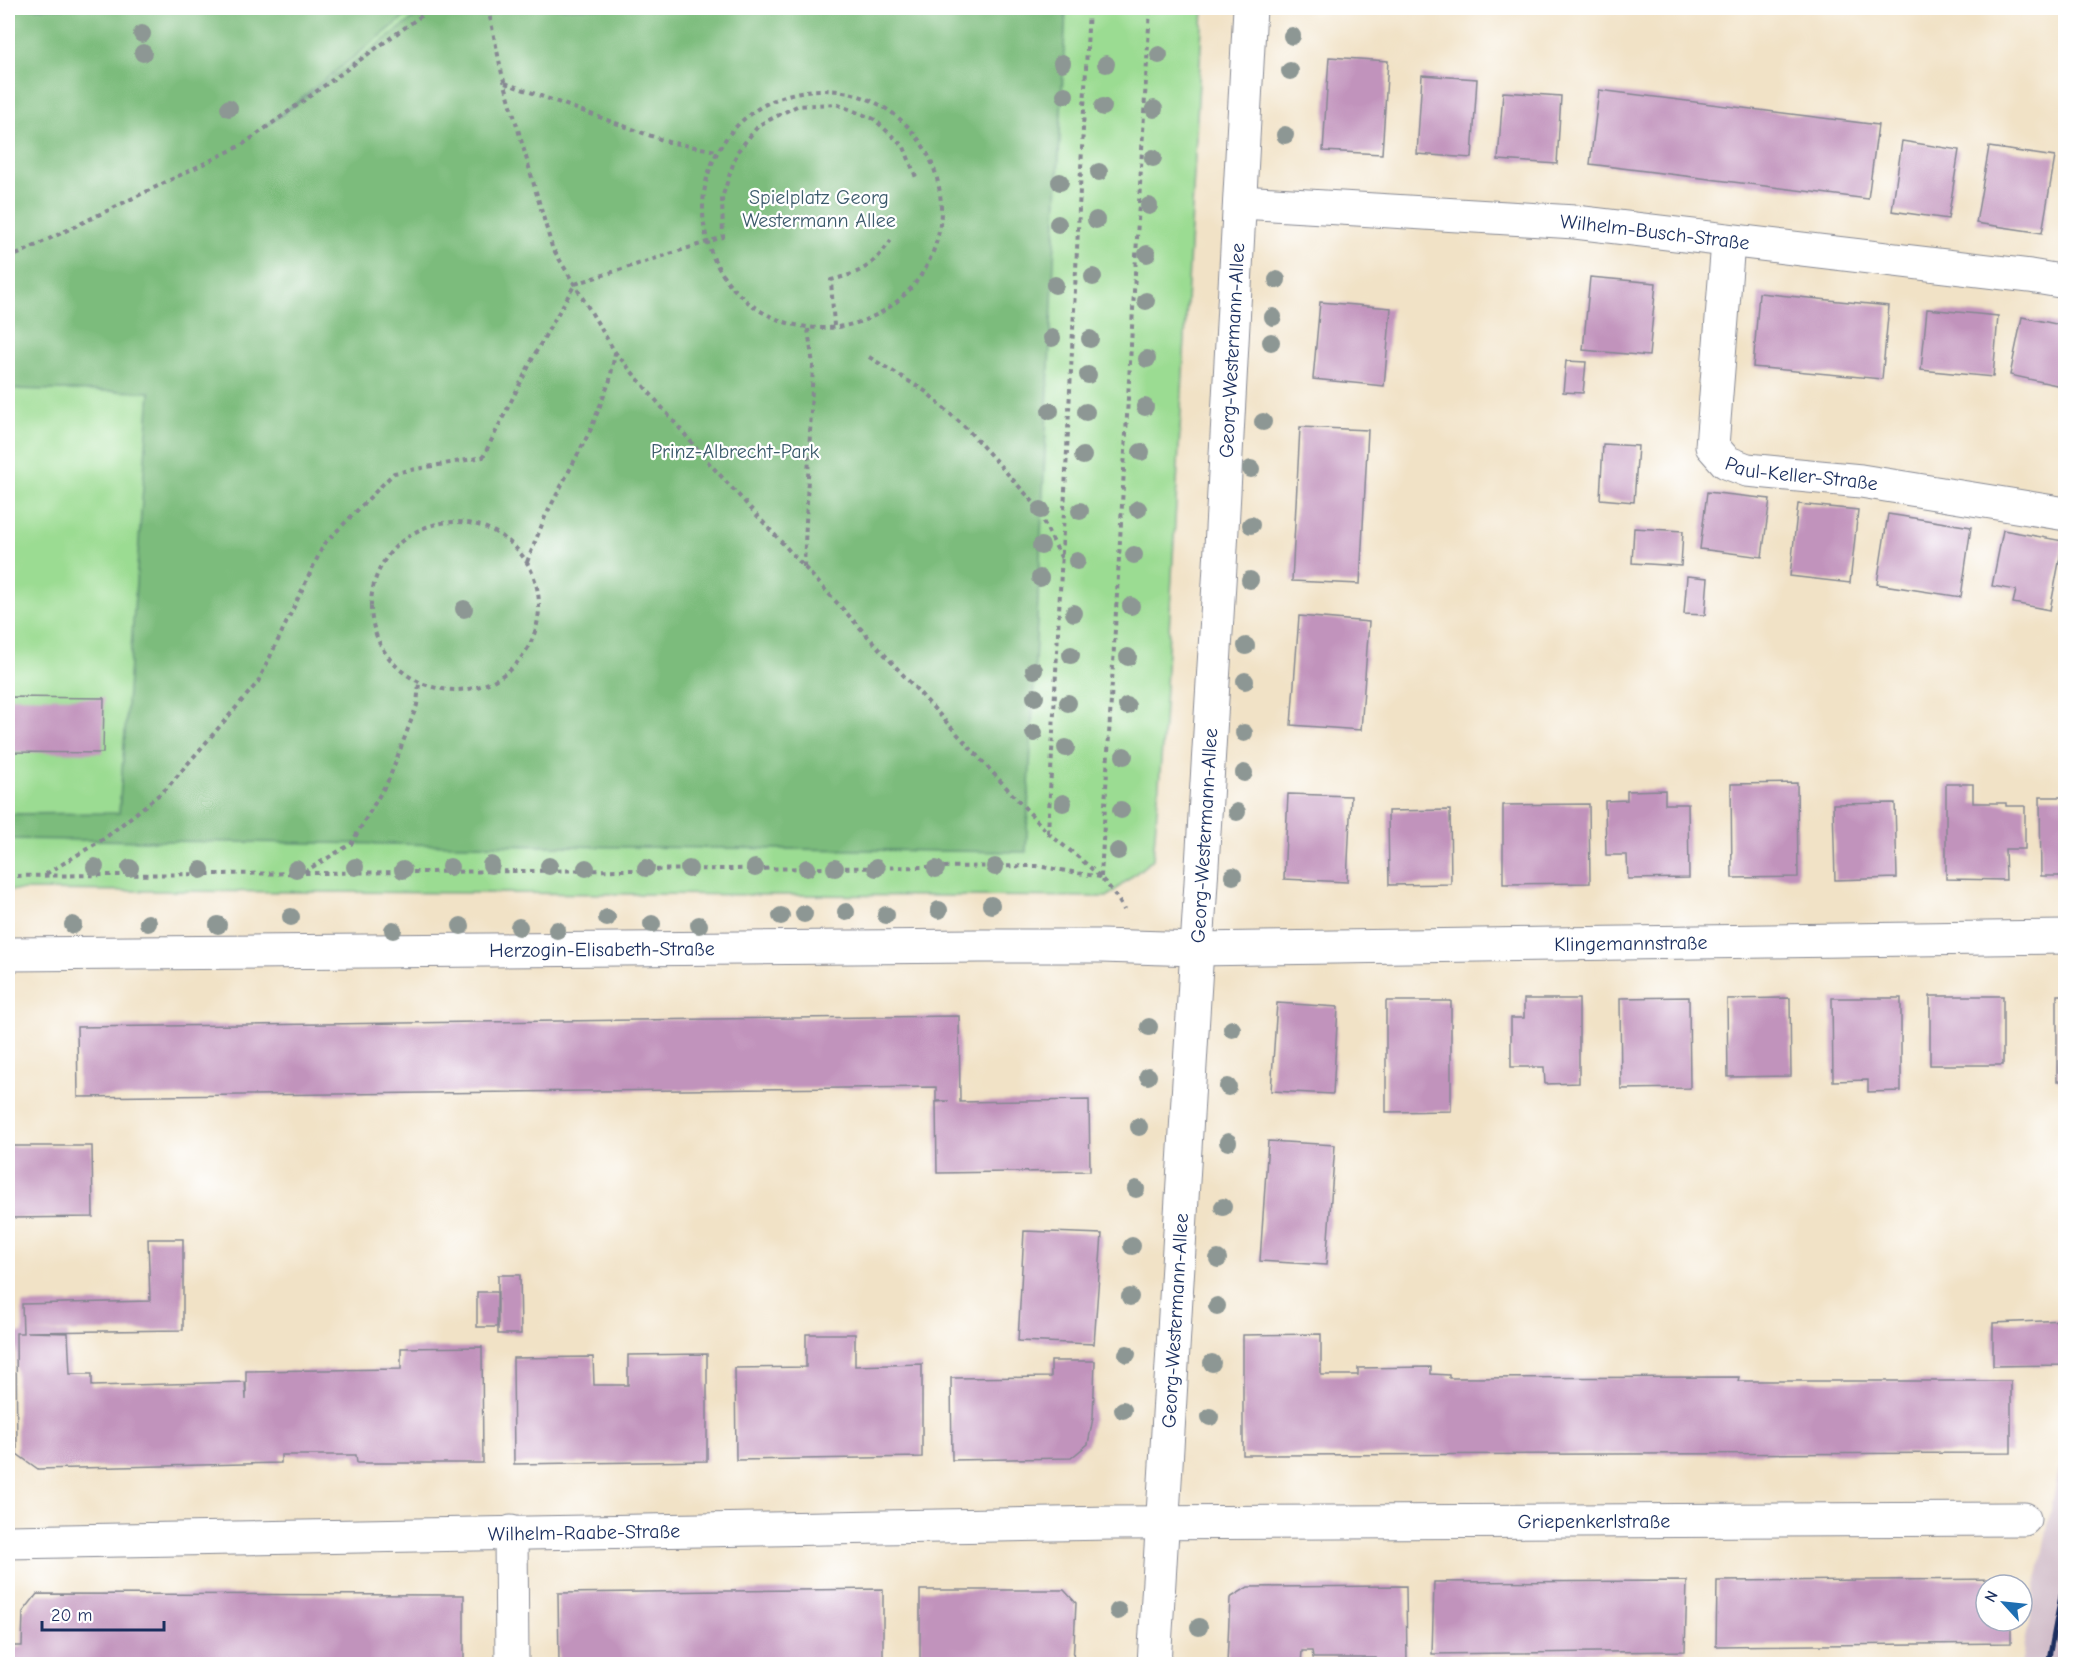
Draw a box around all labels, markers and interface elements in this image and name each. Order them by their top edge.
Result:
park label: Spielplatz Georg Westermann Allee [742,186,896,232]
street label: Wilhelm-Busch-Straße [1559,210,1751,254]
street label: Georg-Westermann-Allee [1214,242,1249,458]
park label: Prinz-Albrecht-Park [651,440,819,463]
street label: Paul-Keller-Straße [1722,451,1880,495]
street label: Georg-Westermann-Allee [1186,727,1222,944]
street label: Klingemannstraße [1554,930,1708,956]
street label: Herzogin-Elisabeth-Straße [489,937,715,962]
street label: Georg-Westermann-Allee [1157,1212,1193,1429]
street label: Griepenkerlstraße [1517,1509,1670,1533]
street label: Wilhelm-Raabe-Straße [488,1519,680,1545]
north arrow [1974,1573,2034,1633]
text: N [1981,1588,2002,1605]
scale bar [42,1594,164,1632]
text: 20 m [51,1605,92,1626]

